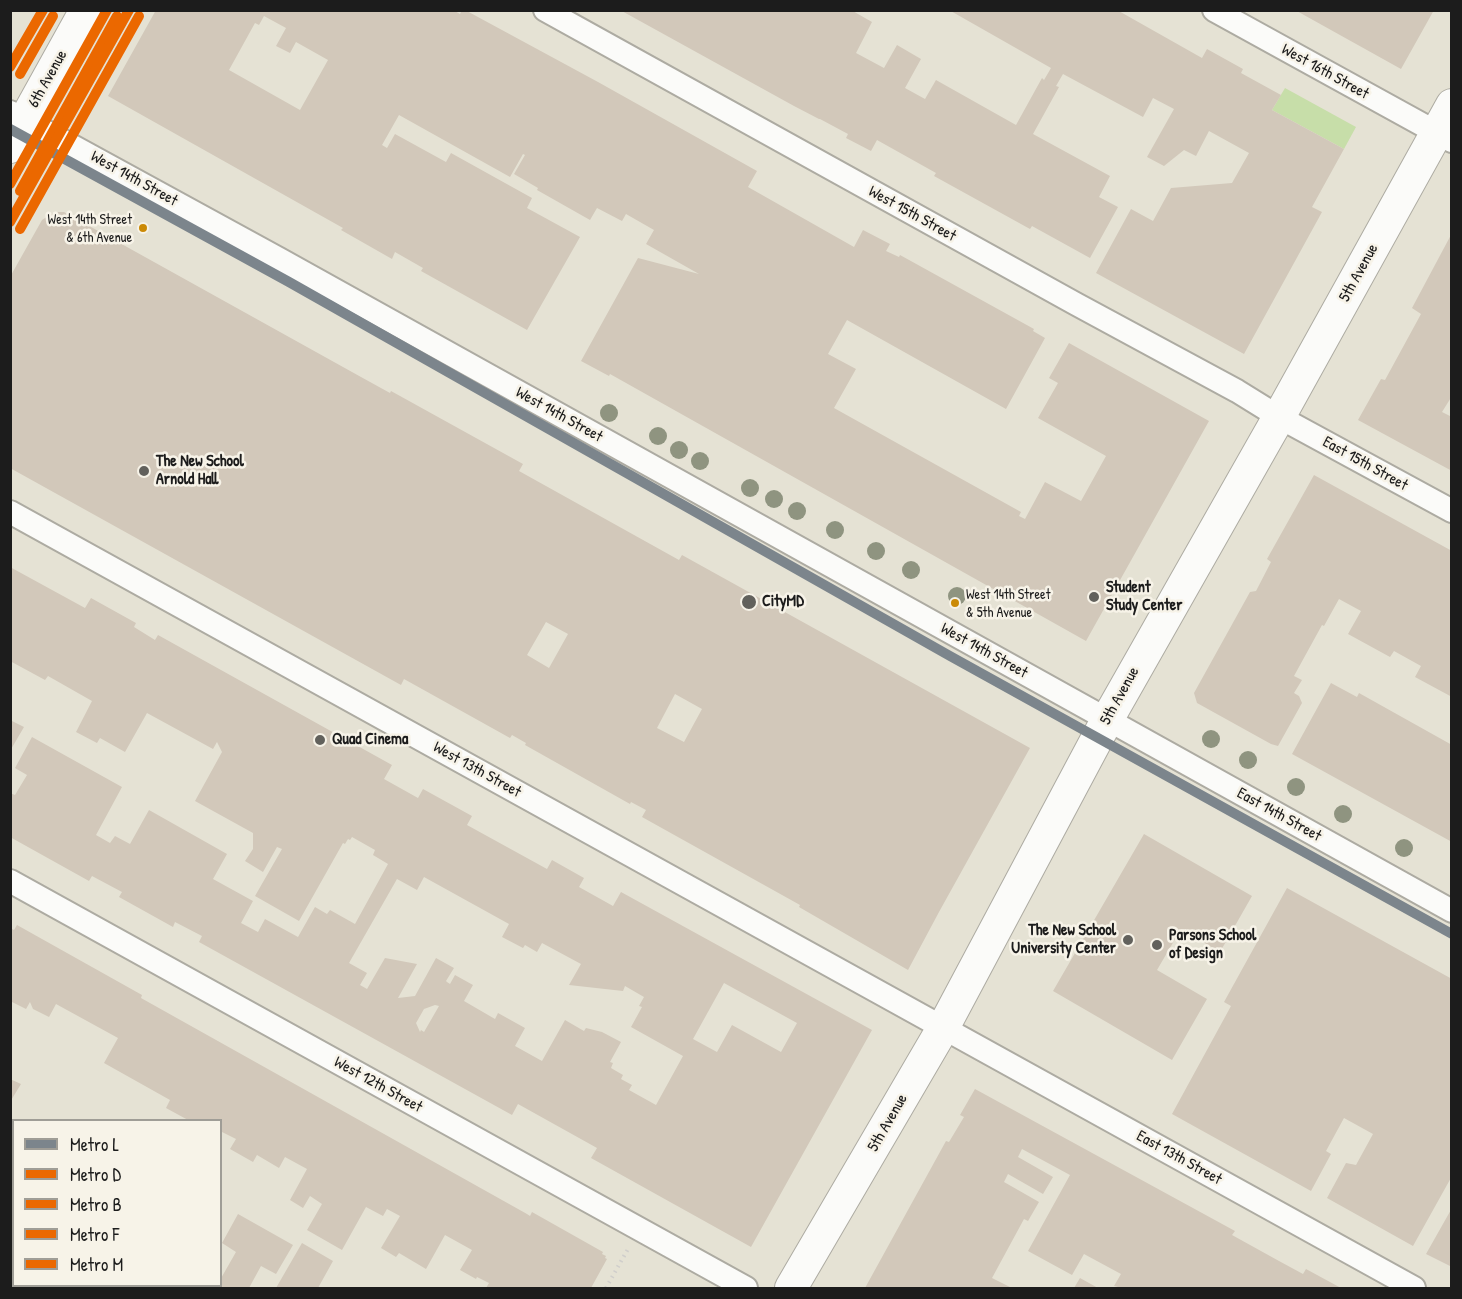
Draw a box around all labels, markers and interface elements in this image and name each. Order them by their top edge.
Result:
street label: West 16th Street [1278,40,1372,104]
street label: 6th Avenue [24,47,72,111]
street label: West 14th Street [87,147,181,211]
street label: West 15th Street [865,182,959,246]
place label: West 14th Street & 6th Avenue [48,212,132,244]
marker: West 14th Street & 6th Avenue [137,222,149,234]
street label: 5th Avenue [1335,241,1383,305]
street label: West 14th Street [512,383,606,447]
street label: East 15th Street [1319,433,1411,495]
place label: The New School Arnold Hall [156,452,244,490]
marker: The New School Arnold Hall [137,464,151,478]
place label: Student Study Center [1106,578,1182,616]
place label: West 14th Street & 5th Avenue [966,587,1050,620]
marker: Student Study Center [1087,590,1101,604]
place label: CityMD [762,592,804,612]
marker: CityMD [740,593,758,611]
marker: West 14th Street & 5th Avenue [949,597,961,609]
street label: West 14th Street [937,619,1031,683]
street label: 5th Avenue [1096,664,1144,728]
place label: Quad Cinema [332,730,408,750]
marker: Quad Cinema [313,733,327,747]
street label: West 13th Street [430,738,524,802]
street label: East 14th Street [1233,784,1325,846]
place label: The New School University Center [1011,921,1116,959]
place label: Parsons School of Design [1169,926,1256,964]
marker: The New School University Center [1121,933,1135,947]
marker: Parsons School of Design [1150,938,1164,952]
street label: West 12th Street [330,1053,426,1117]
street label: 5th Avenue [864,1091,912,1155]
legend [12,1119,222,1287]
street label: East 13th Street [1133,1127,1225,1189]
text: Metro L [70,1132,119,1157]
text: Metro D [70,1162,121,1187]
text: Metro B [70,1192,122,1217]
text: Metro F [70,1222,119,1247]
text: Metro M [70,1252,123,1277]

